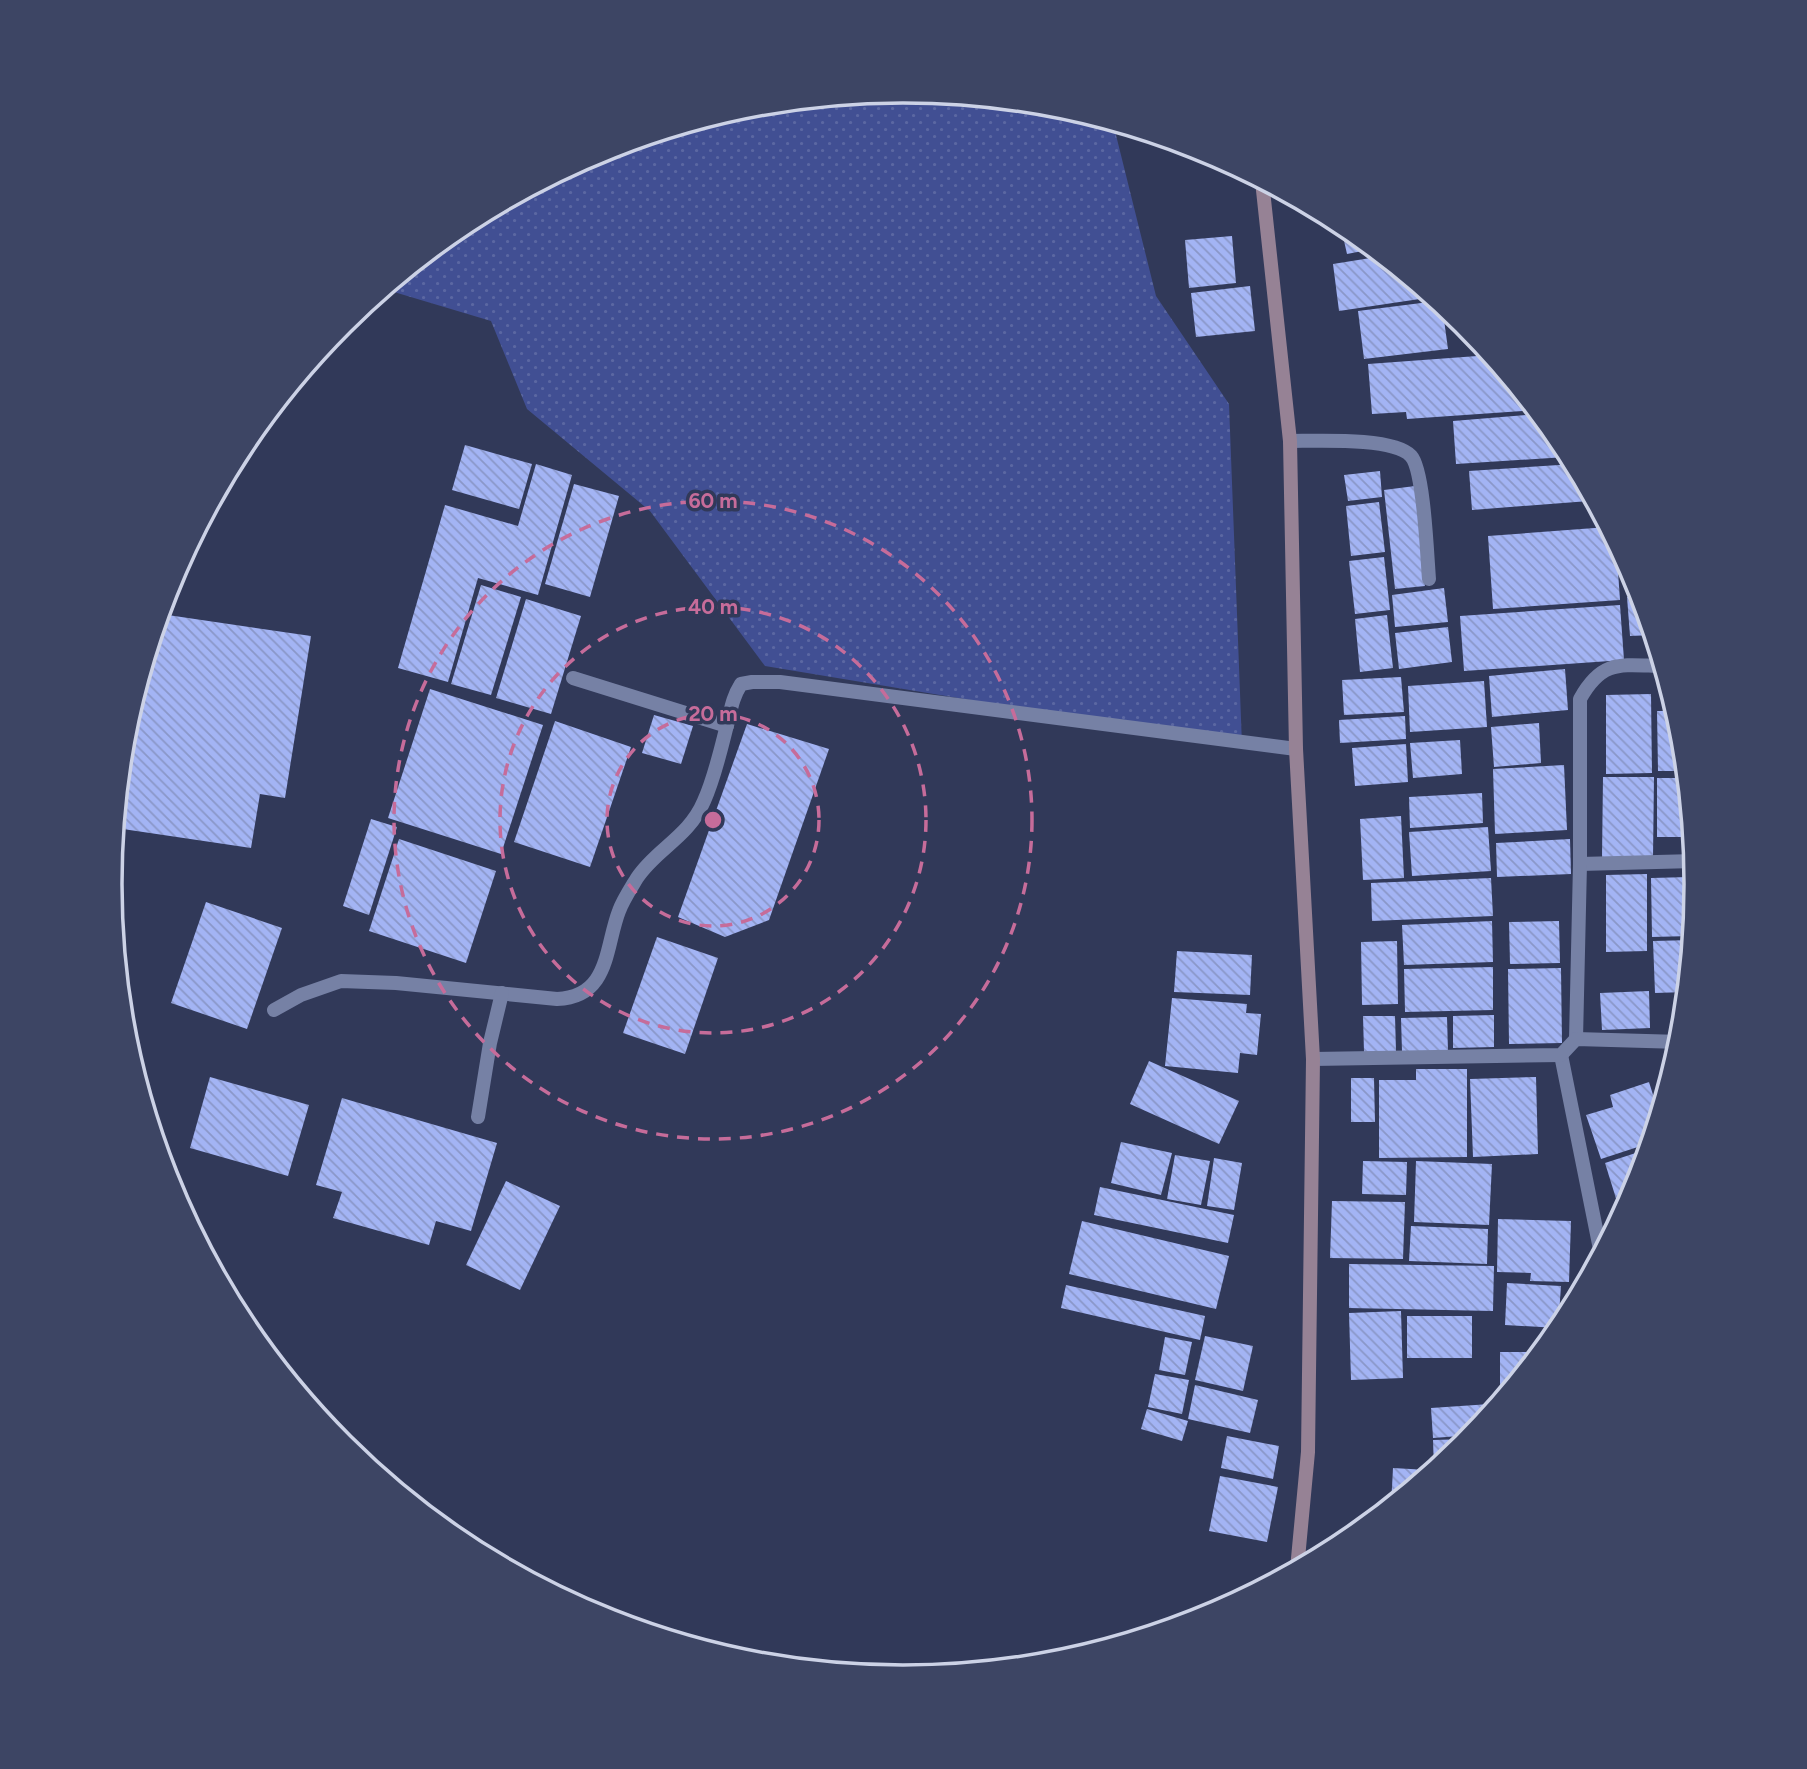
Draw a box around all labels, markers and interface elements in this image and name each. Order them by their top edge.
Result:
text: 60 m [688,488,738,513]
text: 40 m [688,594,738,619]
text: 20 m [688,701,738,726]
centre of rings [701,808,725,832]

